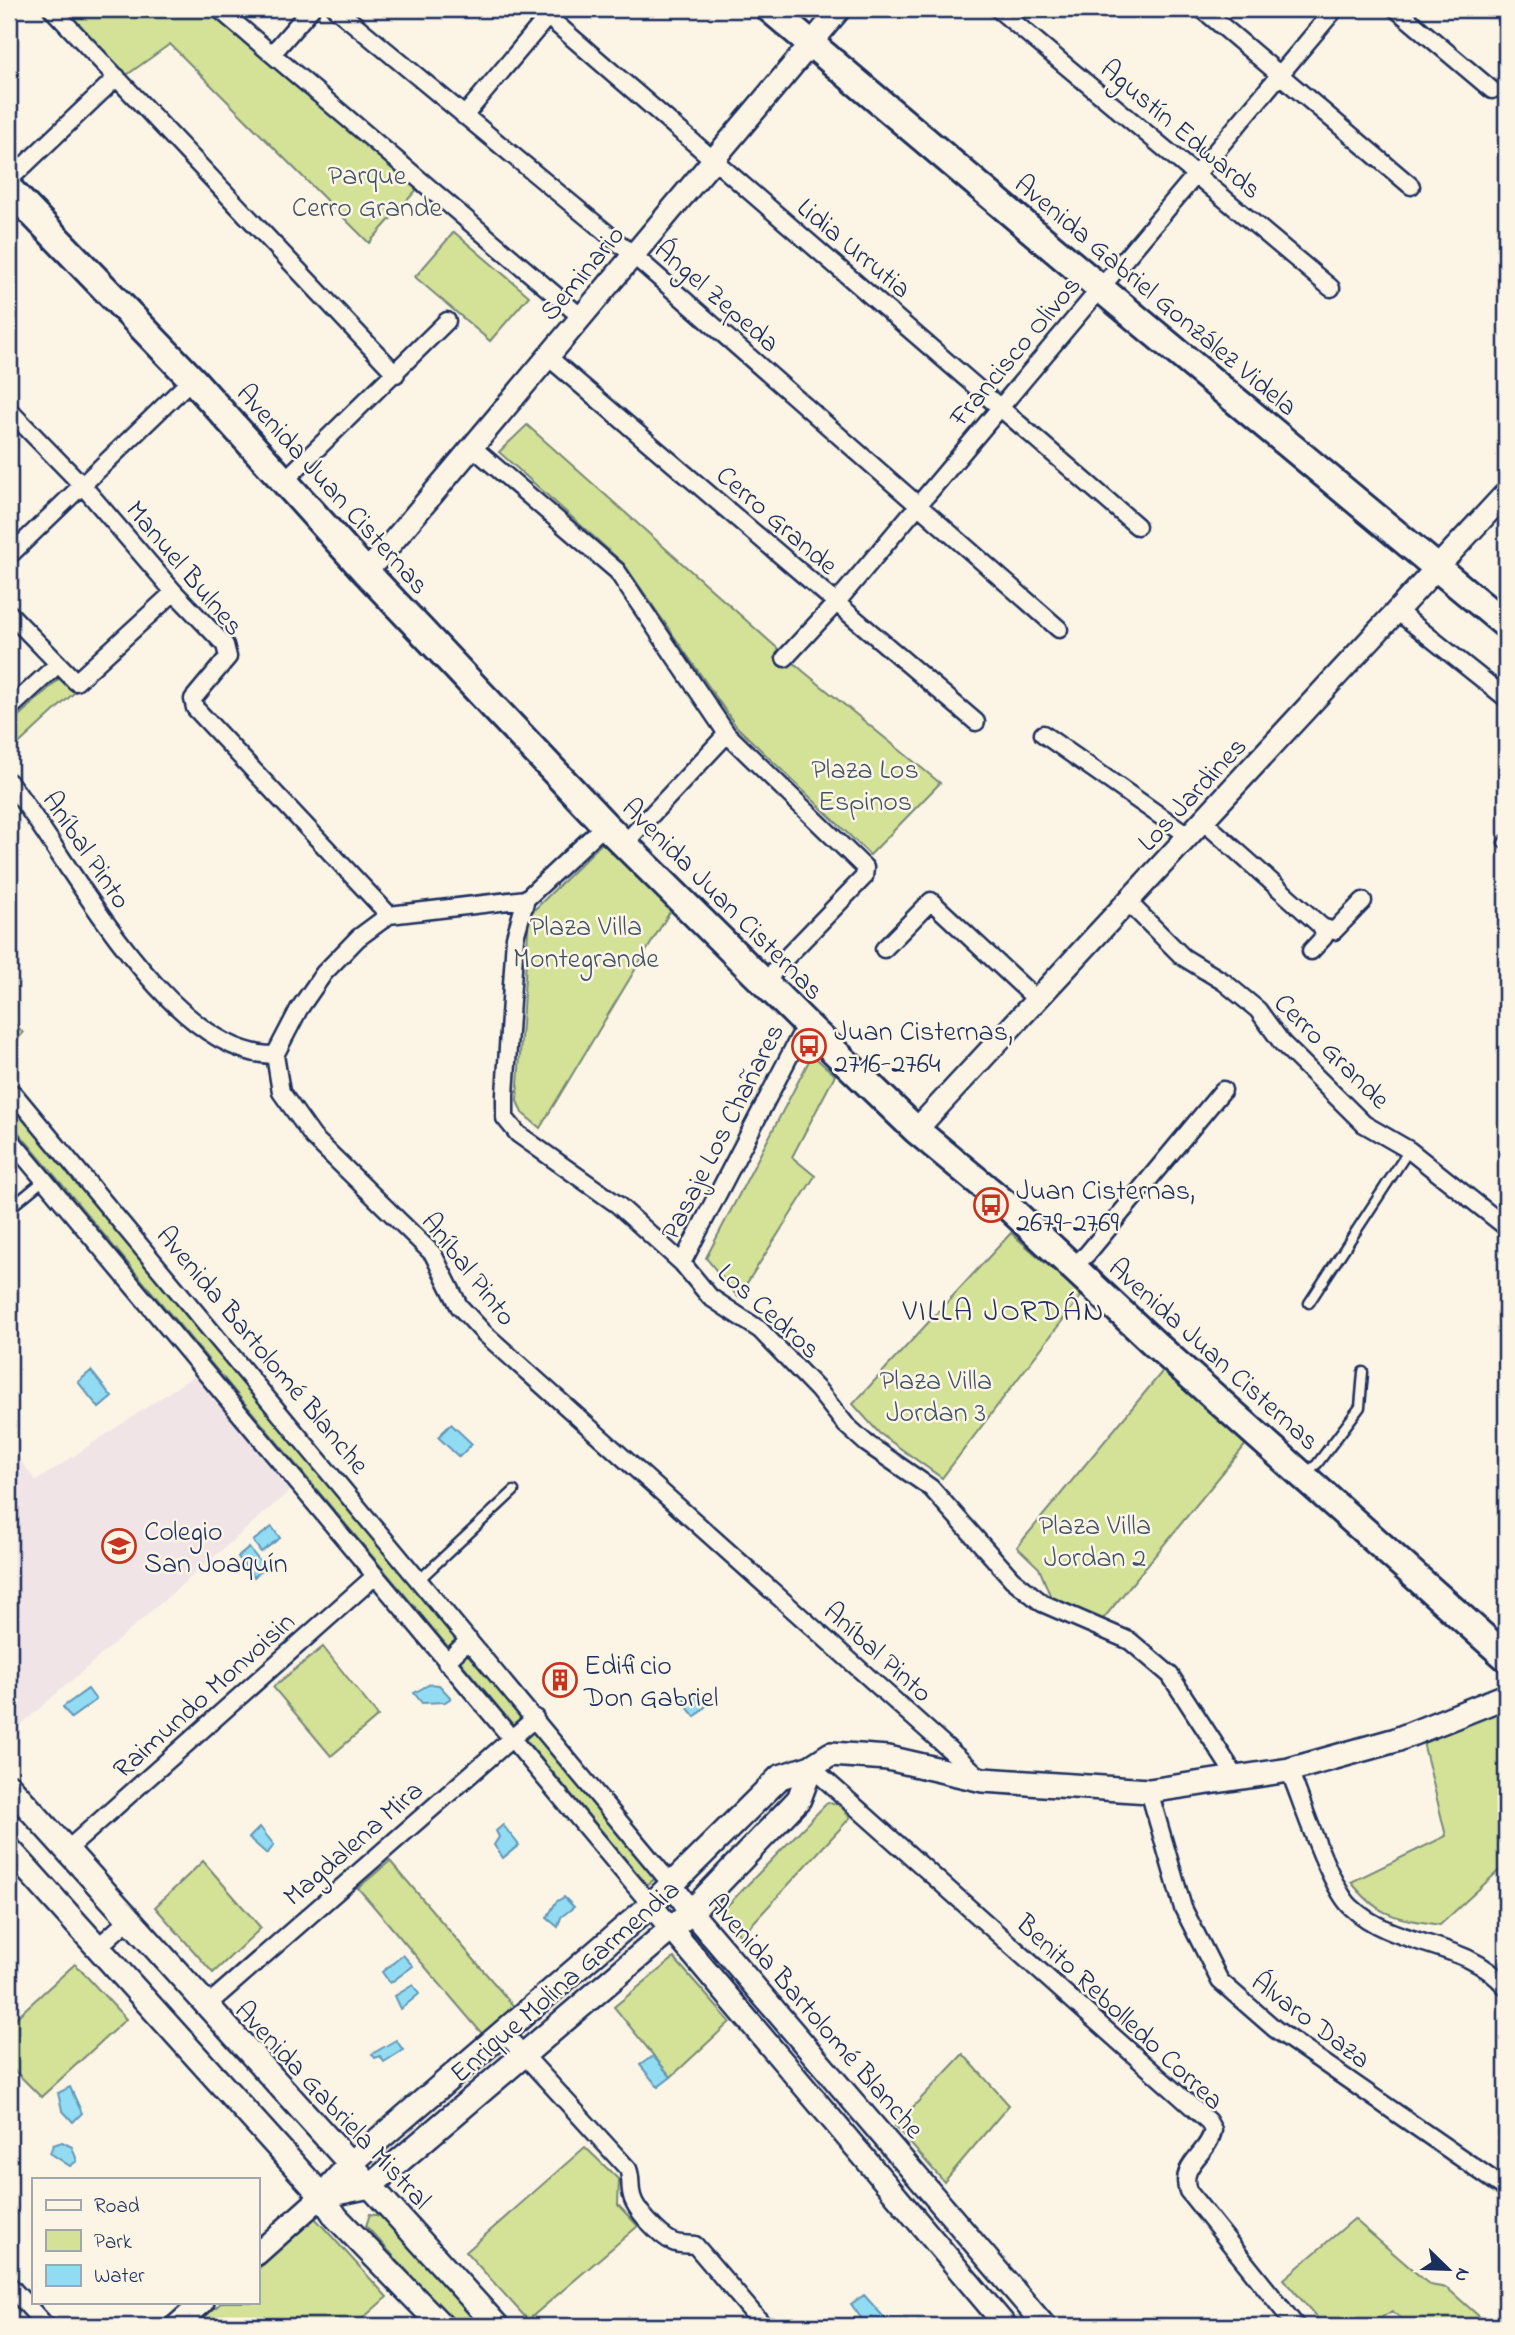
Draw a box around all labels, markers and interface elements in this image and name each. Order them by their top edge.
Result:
street label: Agustín Edwards [1090,51,1270,211]
park label: Parque Cerro Grande [292,157,443,230]
street label: Avenida Gabriel González Videla [1004,166,1305,428]
street label: Lidia Urrutia [786,189,919,310]
street label: Seminario [531,217,636,331]
street label: Ángel Zepeda [644,231,788,364]
street label: Francisco Olivos [940,267,1092,438]
street label: Avenida Juan Cisternas [225,376,438,605]
street label: Cerro Grande [706,457,846,587]
street label: Manuel Bulnes [114,492,252,646]
street label: Los Jardines [1129,728,1258,862]
park label: Plaza Los Espinos [811,751,919,824]
street label: Aníbal Pinto [30,784,140,918]
street label: Avenida Juan Cisternas [611,790,832,1011]
park label: Plaza Villa Montegrande [513,908,659,981]
street label: Cerro Grande [1263,985,1398,1120]
place label: Juan Cisternas, 2716-2764 [834,1013,1013,1086]
street label: Pasaje Los Chañares [652,1017,797,1248]
bus stop icon: Juan Cisternas, 2716-2764 [790,1027,828,1065]
place label: Juan Cisternas, 2679-2769 [1016,1172,1195,1245]
bus stop icon: Juan Cisternas, 2679-2769 [972,1186,1010,1224]
street label: Aníbal Pinto [410,1204,525,1336]
street label: Avenida Bartolomé Blanche [145,1218,378,1485]
street label: Avenida Juan Cisternas [1098,1249,1327,1462]
street label: Los Cedros [707,1255,829,1370]
district label: VILLA JORDÁN [901,1291,1106,1335]
park label: Plaza Villa Jordan 3 [880,1362,992,1435]
park label: Plaza Villa Jordan 2 [1039,1507,1151,1580]
place label: Colegio San Joaquín [144,1513,288,1586]
school or university icon: Colegio San Joaquín [100,1527,138,1565]
street label: Aníbal Pinto [813,1593,941,1714]
street label: Raimundo Monvoisin [105,1603,306,1790]
place label: Edificio Don Gabriel [583,1647,718,1720]
building icon: Edificio Don Gabriel [541,1661,579,1699]
street label: Magdalena Mira [275,1772,434,1917]
street label: Enrique Molina Garmendia [442,1871,690,2094]
street label: Avenida Bartolomé Blanche [696,1886,933,2149]
street label: Benito Rebolledo Correa [1004,1905,1232,2121]
street label: Álvaro Daza [1241,1963,1378,2080]
street label: Avenida Gabriela Mistral [223,1993,439,2220]
legend [32,2178,259,2304]
text: Road [94,2192,140,2222]
text: Park [94,2228,133,2258]
north arrow [1414,2234,1484,2304]
text: Water [94,2262,145,2292]
text: N [1446,2263,1476,2286]

